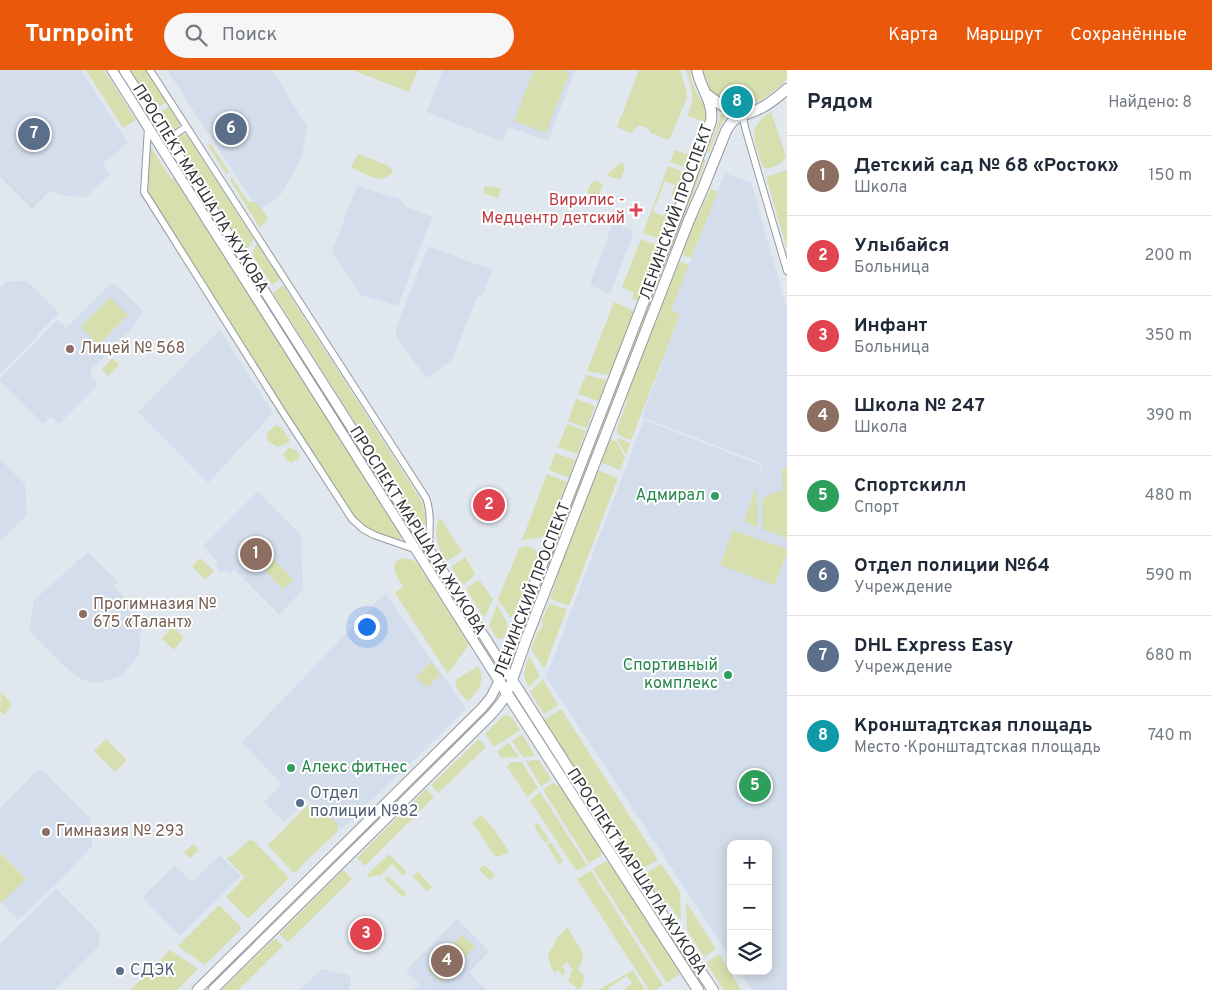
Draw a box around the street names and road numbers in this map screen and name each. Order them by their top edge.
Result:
street label: ПРОСПЕКТ МАРШАЛА ЖУКОВА [127,81,273,297]
street label: ЛЕНИНСКИЙ ПРОСПЕКТ [634,121,718,303]
street label: ПРОСПЕКТ МАРШАЛА ЖУКОВА [344,423,490,639]
street label: ЛЕНИНСКИЙ ПРОСПЕКТ [489,499,576,680]
street label: ПРОСПЕКТ МАРШАЛА ЖУКОВА [562,765,710,979]

